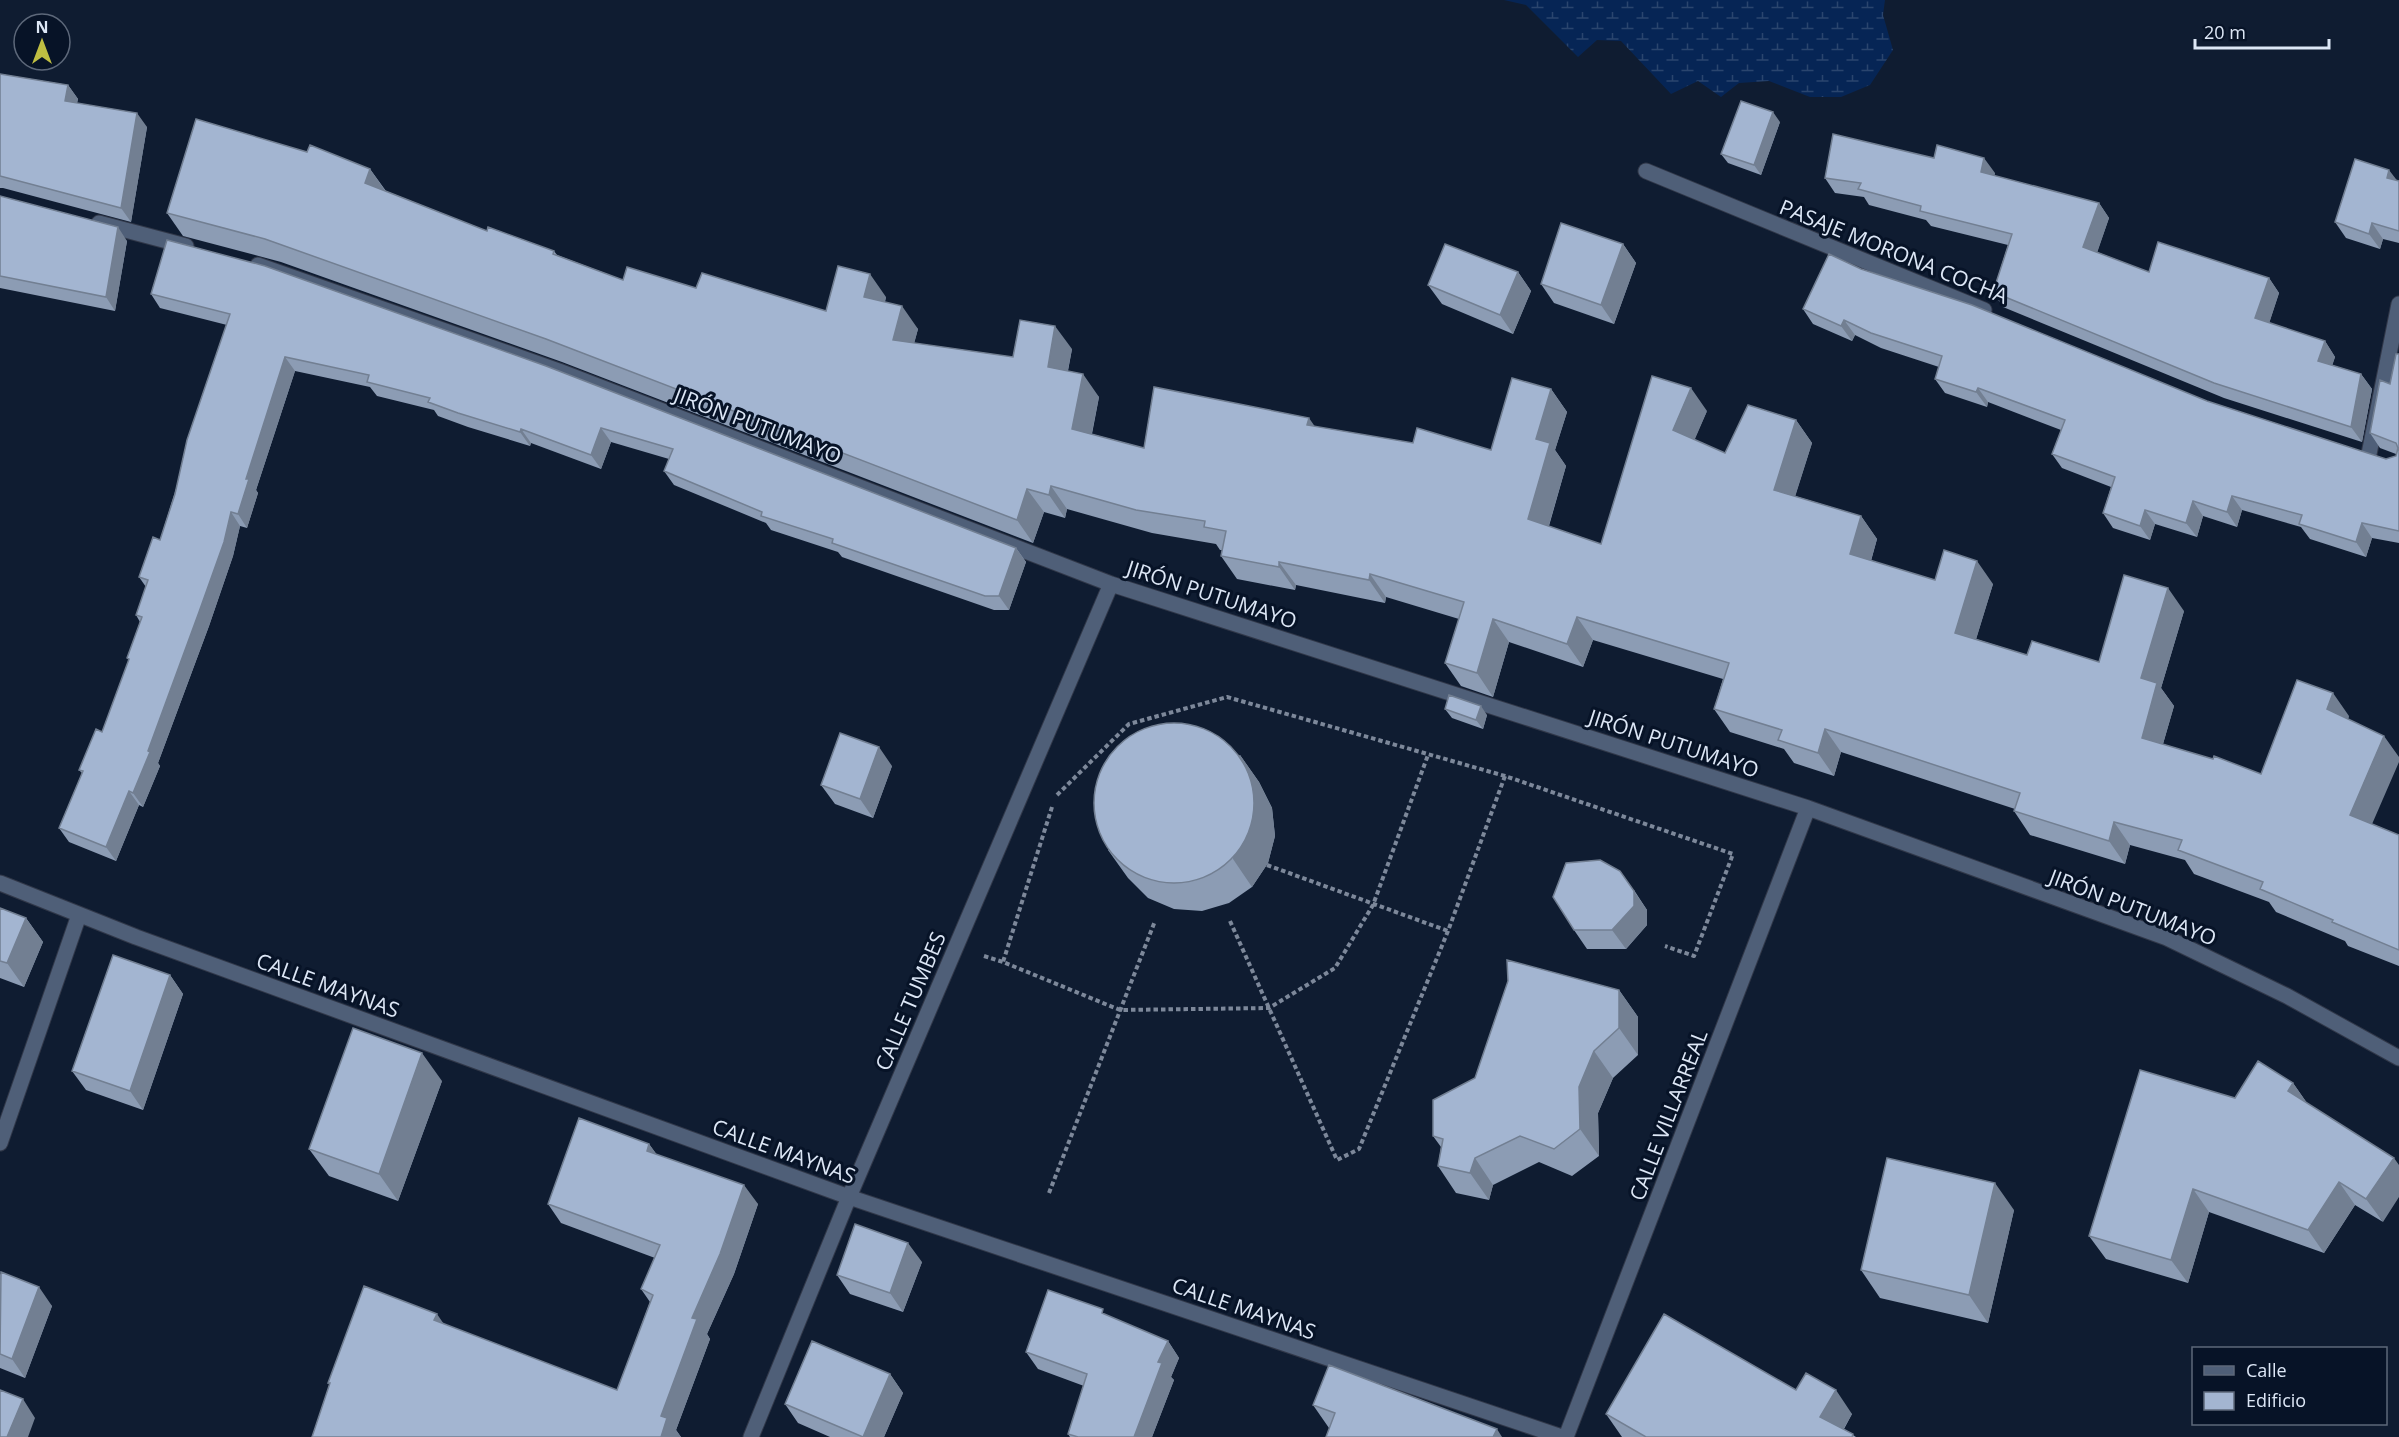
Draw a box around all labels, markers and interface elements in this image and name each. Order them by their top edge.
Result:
north arrow [12,12,72,72]
scale bar [2195,12,2328,50]
text: N [35,16,49,38]
text: 20 m [2204,20,2246,44]
street label: PASAJE MORONA COCHA [1776,192,2013,310]
street label: JIRÓN PUTUMAYO [668,379,846,470]
street label: JIRÓN PUTUMAYO [1122,553,1301,635]
street label: JIRÓN PUTUMAYO [1584,702,1763,784]
street label: JIRÓN PUTUMAYO [2043,861,2221,952]
street label: CALLE TUMBES [868,927,952,1075]
street label: CALLE MAYNAS [253,946,403,1024]
street label: CALLE VILLARREAL [1623,1025,1714,1204]
street label: CALLE MAYNAS [709,1112,859,1190]
street label: CALLE MAYNAS [1168,1270,1320,1346]
legend [2192,1347,2387,1425]
text: Calle [2246,1358,2287,1382]
text: Edificio [2246,1388,2306,1412]

